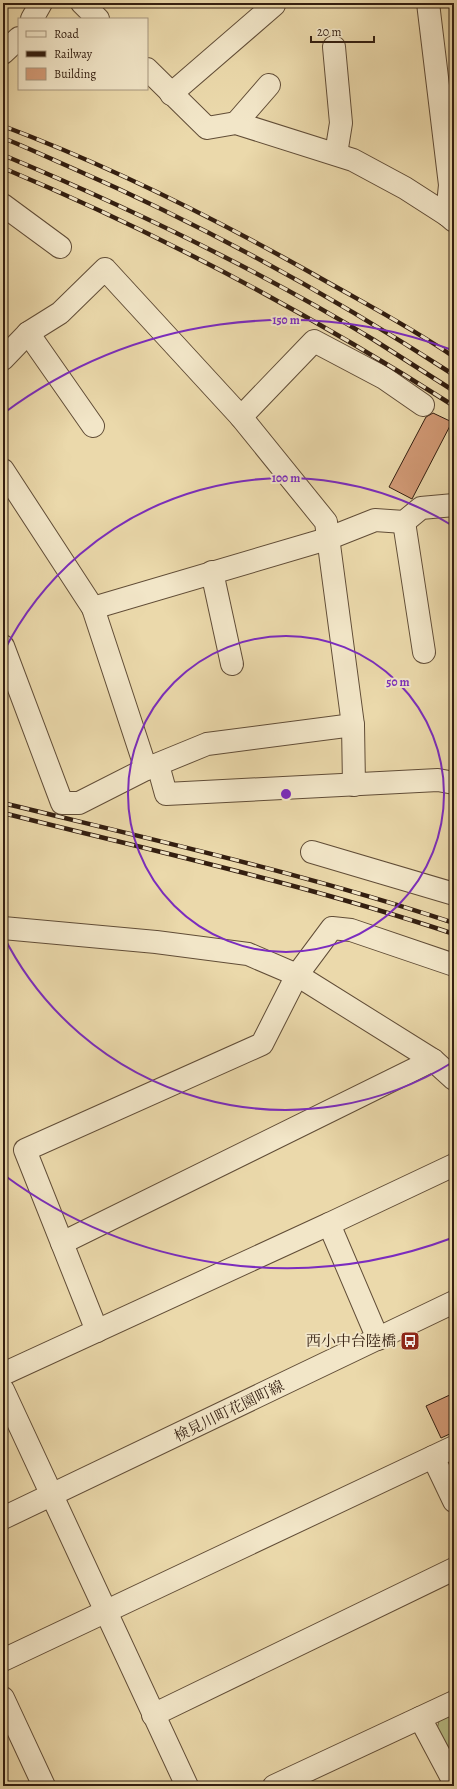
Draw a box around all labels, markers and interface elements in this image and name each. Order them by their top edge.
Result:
legend [18,18,148,90]
scale bar [311,18,374,44]
text: 20 m [317,24,341,40]
text: Road [54,26,80,42]
text: Railway [54,46,93,62]
text: Building [54,66,96,82]
text: 150 m [272,312,300,328]
text: 100 m [272,470,300,486]
text: 50 m [386,674,410,690]
centre of rings [279,787,293,801]
bus stop icon: 西小中台陸橋 [399,1330,421,1352]
place label: 西小中台陸橋 [306,1331,396,1351]
street label: 検見川町花園町線 [171,1376,287,1446]

